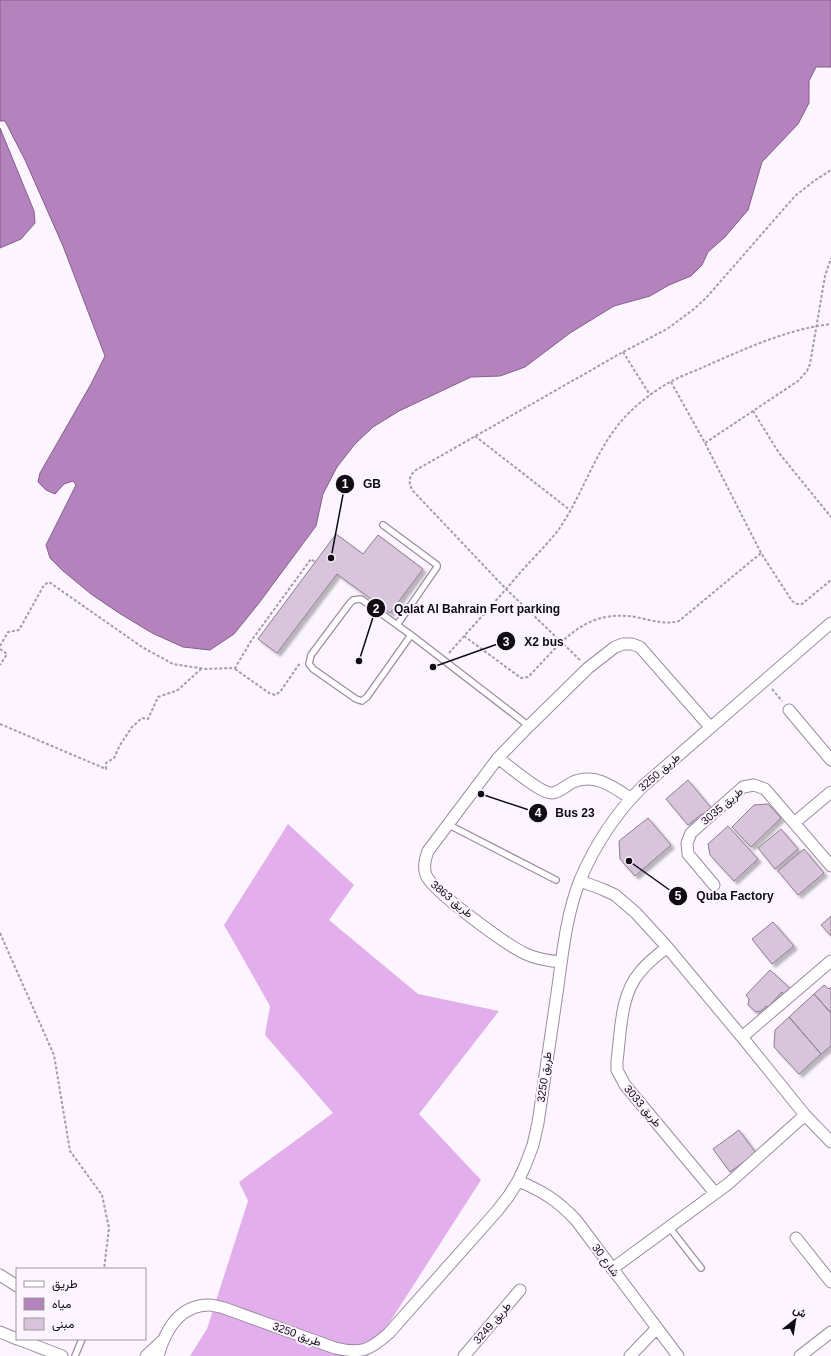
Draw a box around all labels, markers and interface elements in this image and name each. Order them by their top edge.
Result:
callout: GB [335,472,389,496]
text: 1 [342,477,349,491]
text: GB [363,477,381,491]
callout: Qalat Al Bahrain Fort parking [366,596,569,620]
text: 2 [373,602,380,616]
text: Qalat Al Bahrain Fort parking [394,602,560,616]
callout: X2 bus [496,629,572,653]
text: 3 [503,635,510,649]
text: X2 bus [524,635,564,649]
street label: طريق 3250 [636,751,683,794]
street label: طريق 3035 [699,785,746,828]
callout: Bus 23 [528,801,603,825]
text: 4 [535,806,542,820]
text: Bus 23 [555,806,595,820]
street label: طريق 3863 [428,878,475,921]
callout: Quba Factory [668,884,781,908]
text: 5 [675,889,682,903]
text: Quba Factory [696,889,774,903]
street label: طريق 3250 [535,1051,554,1103]
street label: طريق 3033 [621,1083,664,1130]
street label: شارع 30 [588,1241,622,1280]
legend [16,1268,146,1340]
text: طريق [52,1277,78,1292]
text: مياه [52,1297,71,1311]
street label: طريق 3249 [471,1300,514,1347]
north arrow [775,1300,815,1340]
text: ش [791,1303,809,1321]
text: مبنى [52,1317,74,1332]
street label: طريق 3250 [271,1320,323,1349]

